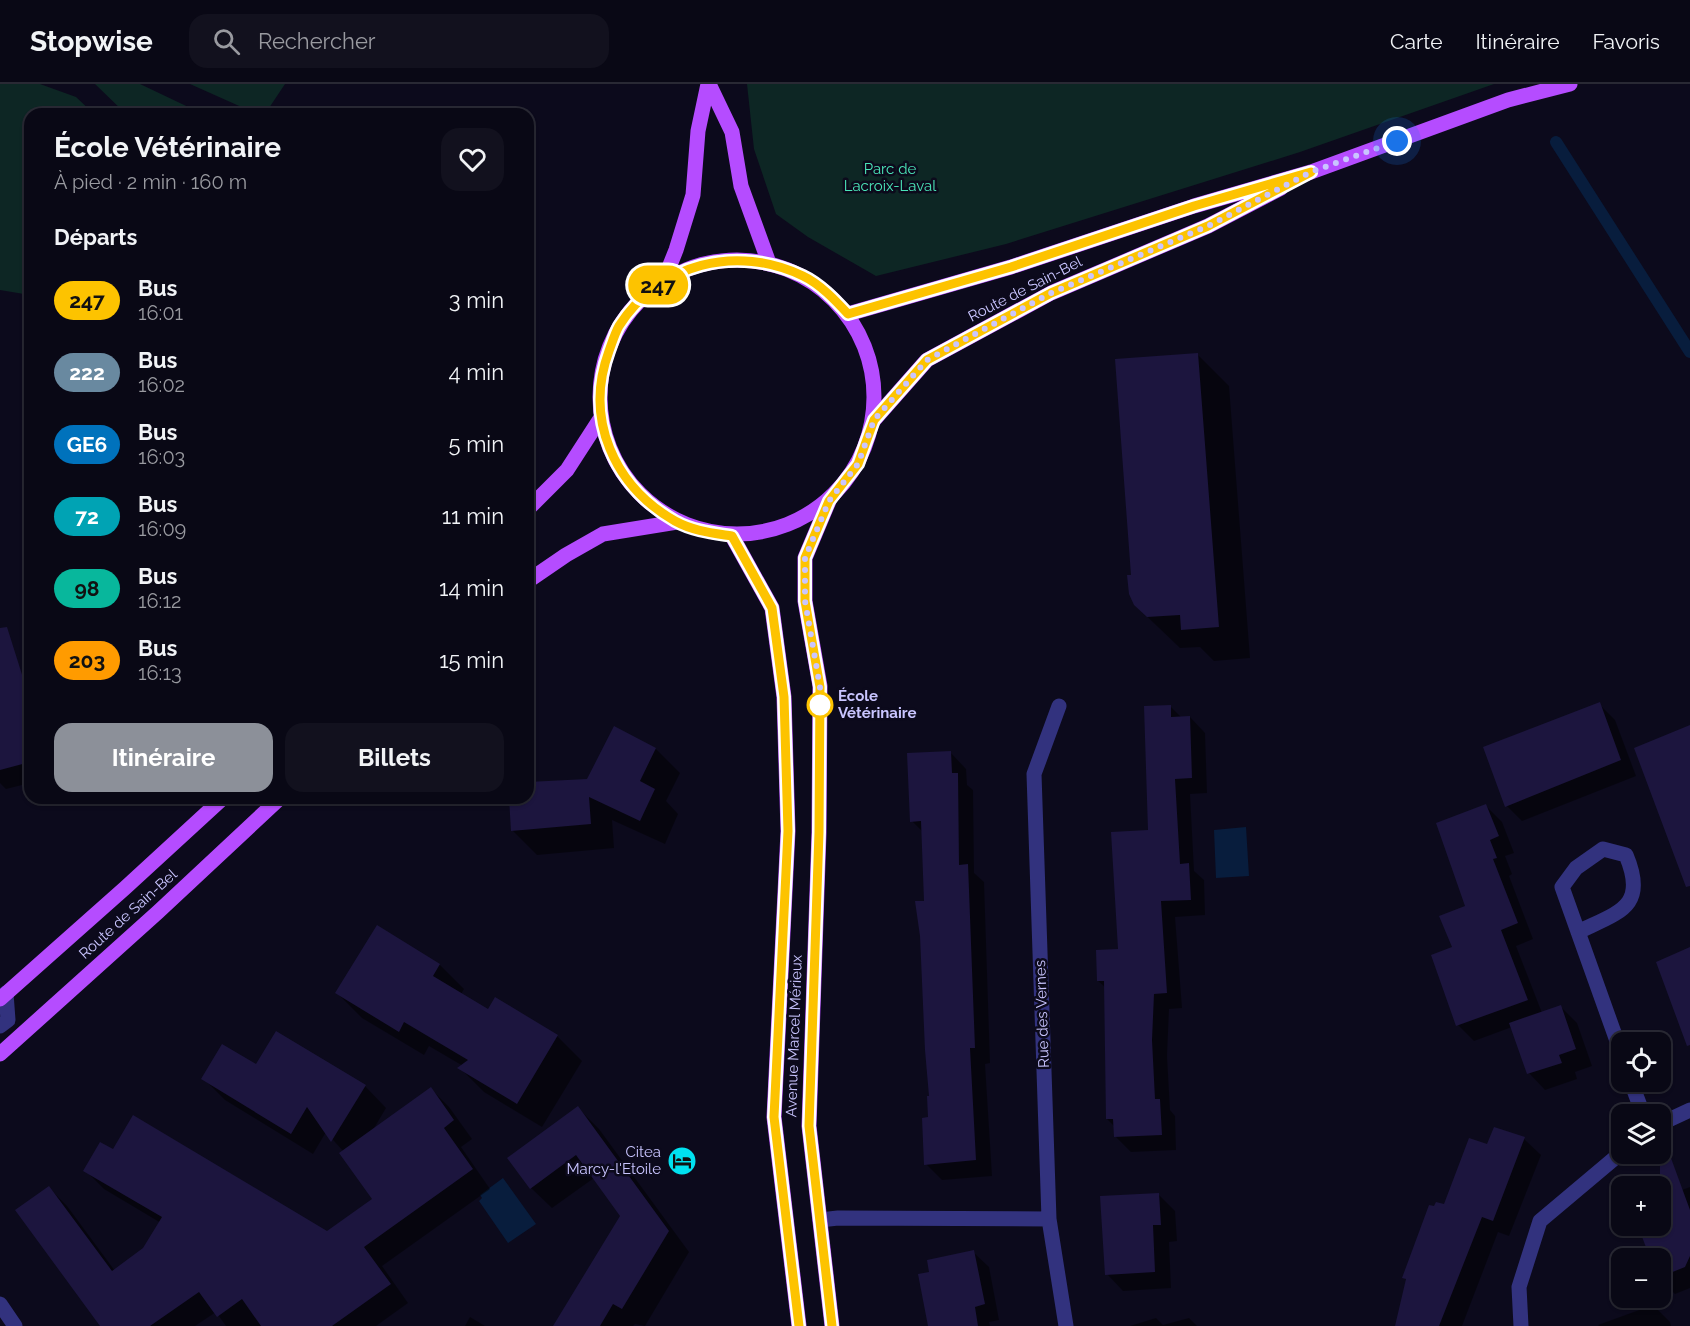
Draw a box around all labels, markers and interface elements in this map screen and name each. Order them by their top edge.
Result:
search box [189,14,609,68]
text: Stopwise [30,25,153,58]
icon: search [210,25,243,58]
text: Rechercher [258,28,376,54]
text: Carte [1390,29,1442,54]
text: Itinéraire [1475,29,1559,54]
text: Favoris [1592,29,1660,54]
your location [1382,126,1412,156]
button: heart [441,128,504,191]
text: École Vétérinaire [54,131,281,164]
park label: Parc de Lacroix-Laval [844,160,937,195]
text: À pied · 2 min · 160 m [54,170,247,194]
text: Départs [54,224,137,250]
street label: Route de Sain-Bel [965,252,1086,325]
line badge: 247 [624,266,692,304]
text: 247 [640,273,676,298]
text: Bus [138,275,177,301]
text: 3 min [449,287,504,313]
text: 247 [69,288,105,313]
text: 16:01 [138,301,183,325]
text: Bus [138,347,177,373]
text: 4 min [449,359,504,385]
text: 222 [69,360,105,385]
text: 16:02 [138,373,185,397]
text: Bus [138,419,177,445]
text: 5 min [449,431,504,457]
text: GE6 [67,432,107,457]
text: 16:03 [138,445,185,469]
text: Bus [138,491,177,517]
text: 11 min [442,503,504,529]
text: 72 [75,504,99,529]
text: 16:09 [138,517,186,541]
text: Bus [138,563,177,589]
text: 14 min [439,575,504,601]
text: 98 [74,576,100,601]
text: 16:12 [138,589,181,613]
text: Bus [138,635,177,661]
text: 15 min [439,647,504,673]
text: 203 [69,648,105,673]
text: 16:13 [138,661,182,685]
place label: École Vétérinaire [838,687,916,722]
marker: École Vétérinaire [807,692,833,718]
button: Itinéraire [54,723,273,792]
button: Billets [285,723,504,792]
street label: Route de Sain-Bel [75,865,181,963]
street label: Avenue Marcel Mérieux [782,954,806,1118]
street label: Rue des Vernes [1031,960,1053,1068]
map controls [1611,1032,1671,1308]
button: locate [1611,1032,1671,1092]
button: layers [1611,1104,1671,1164]
place label: Citea Marcy-l'Etoile [567,1143,661,1178]
hotel icon: Citea Marcy-l'Etoile [666,1145,698,1177]
button: + [1611,1176,1671,1236]
button: − [1611,1248,1671,1308]

